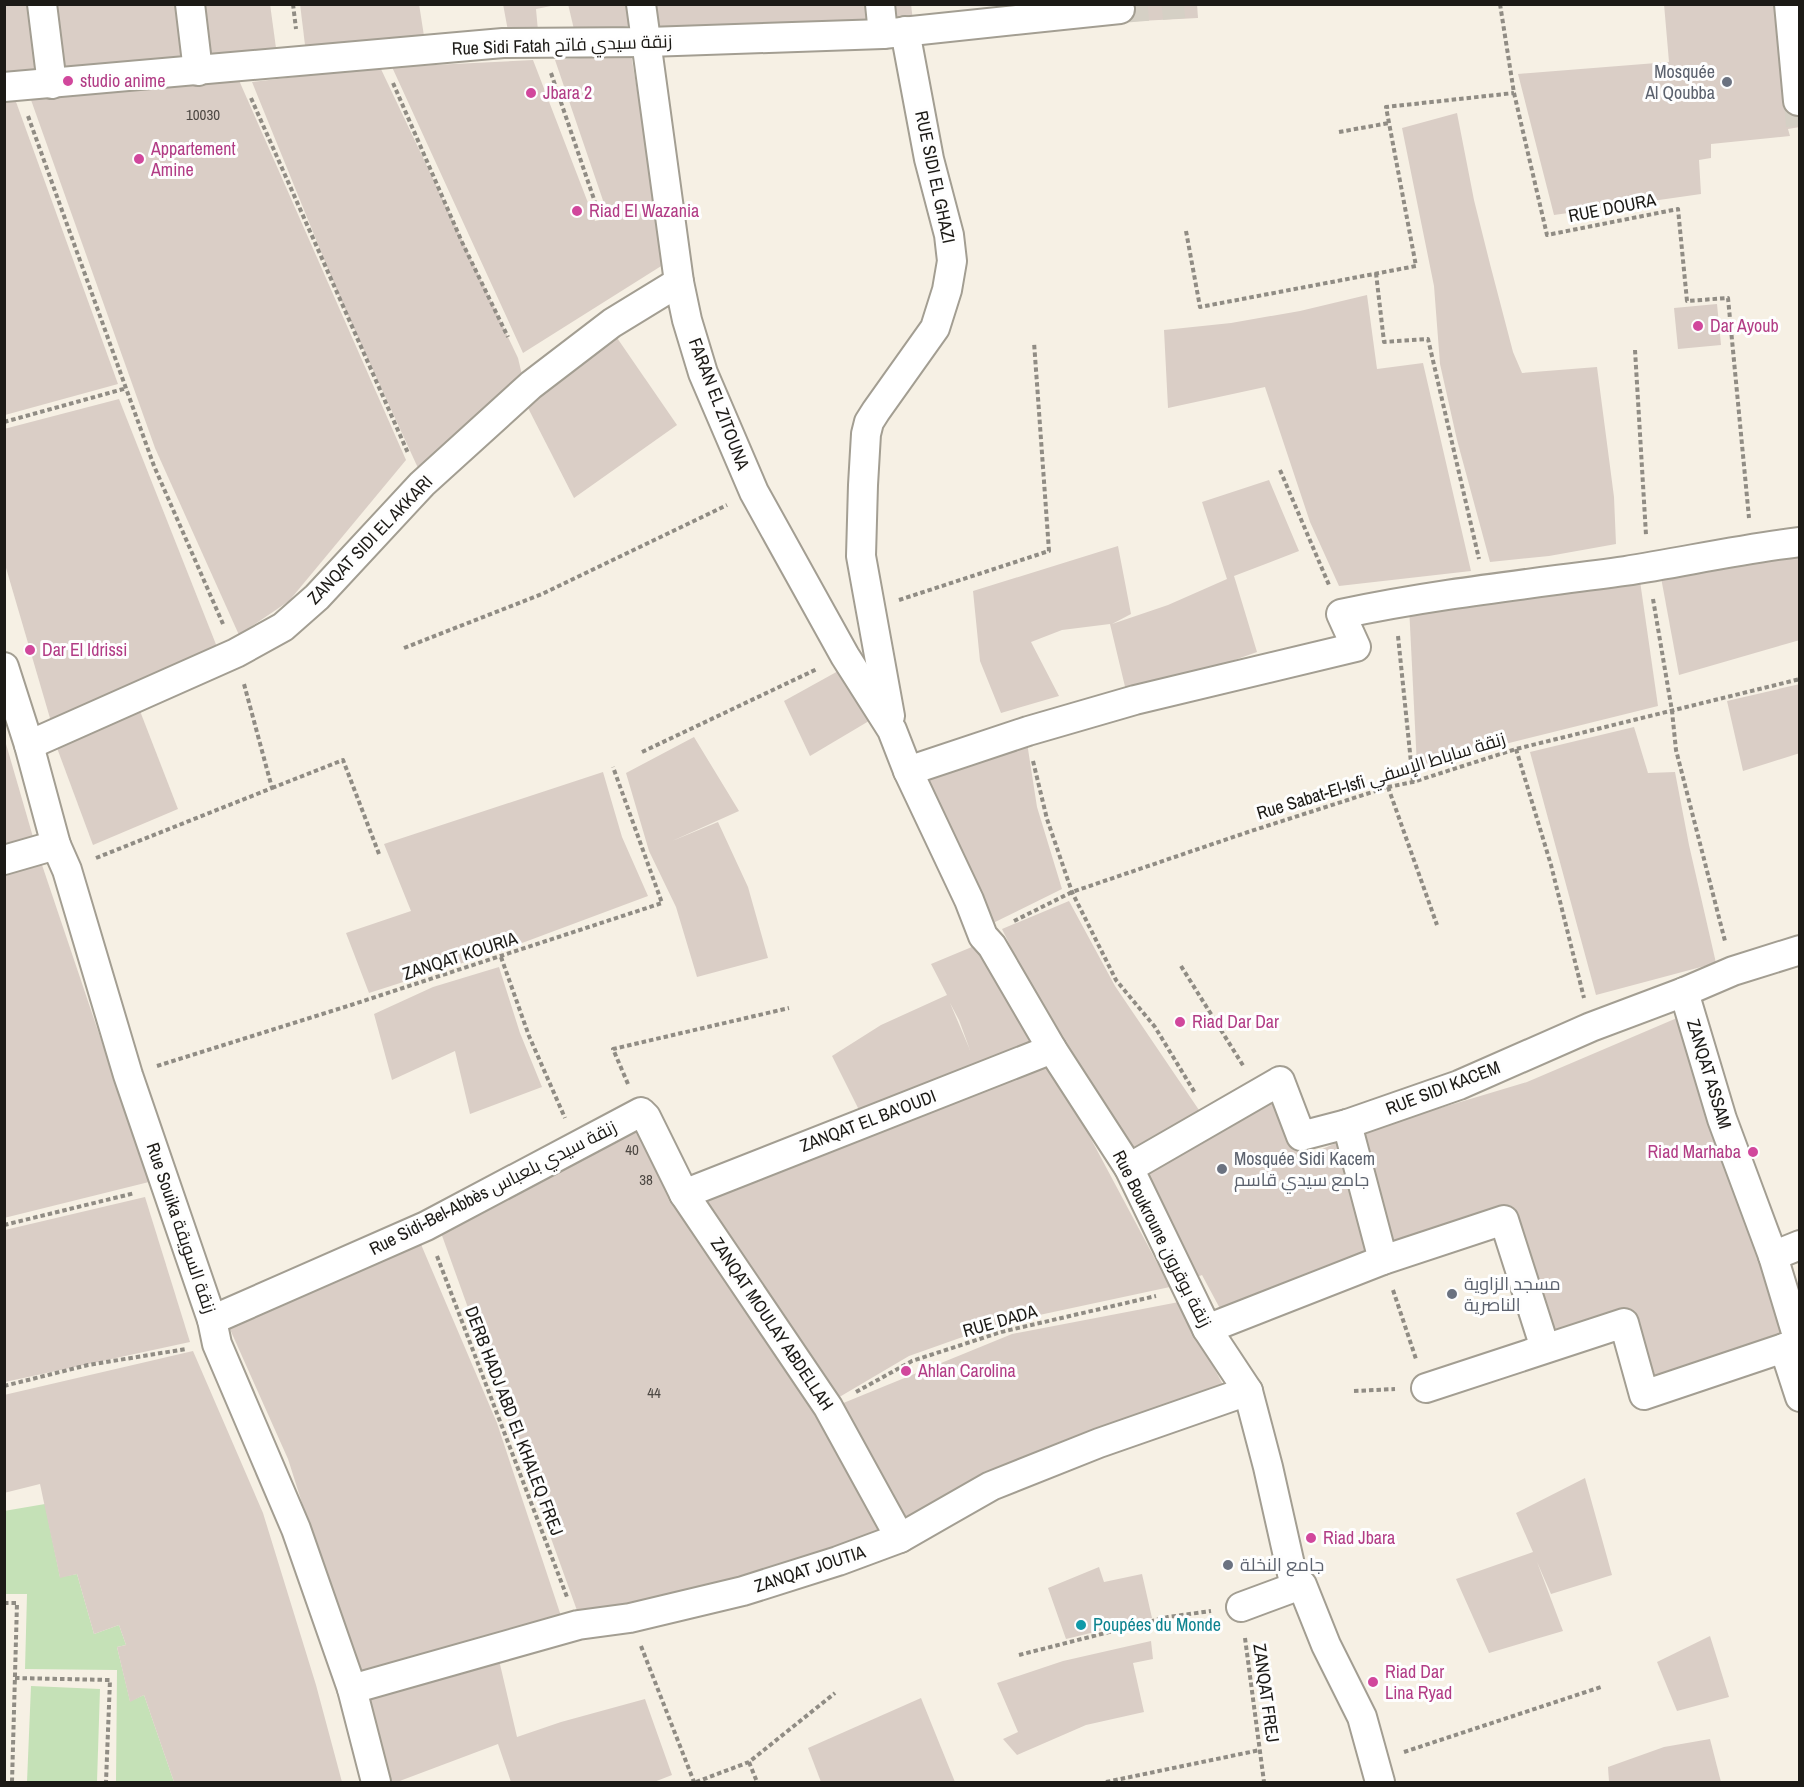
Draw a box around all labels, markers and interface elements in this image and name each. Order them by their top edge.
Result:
street label: Rue Sidi Fatah زنقة سيدي فاتح [451,28,673,63]
place label: Mosquée Al Qoubba [1644,59,1715,105]
place label: studio anime [80,68,165,93]
marker: studio anime [61,74,75,88]
marker: Mosquée Al Qoubba [1720,75,1734,89]
place label: Jbara 2 [543,80,592,105]
marker: Jbara 2 [524,86,538,100]
house number: 10030 [186,104,220,125]
street label: RUE SIDI EL GHAZI [909,108,962,245]
place label: Appartement Amine [150,136,236,182]
marker: Appartement Amine [132,152,146,166]
street label: RUE DOURA [1566,187,1658,228]
place label: Riad El Wazania [589,198,699,223]
marker: Riad El Wazania [570,204,584,218]
place label: Dar Ayoub [1710,313,1779,338]
marker: Dar Ayoub [1691,319,1705,333]
street label: FARAN EL ZITOUNA [683,334,756,474]
street label: ZANQAT SIDI EL AKKARI [301,470,438,610]
place label: Dar El Idrissi [42,637,127,662]
marker: Dar El Idrissi [23,643,37,657]
street label: Rue Sabat-El-Isfi زنقة ساباط الإسفي [1253,726,1509,827]
street label: ZANQAT KOURIA [399,925,521,986]
place label: Riad Dar Dar [1192,1009,1279,1034]
marker: Riad Dar Dar [1173,1015,1187,1029]
street label: ZANQAT ASSAM [1681,1016,1738,1132]
street label: RUE SIDI KACEM [1382,1054,1504,1121]
street label: ZANQAT EL BA'OUDI [796,1083,939,1158]
street label: Rue Sidi-Bel-Abbès زنقة سيدي بلعباس [365,1114,622,1263]
street label: Rue Souika زنقة السويقة [140,1139,222,1317]
house number: 40 [625,1139,639,1160]
place label: Riad Marhaba [1647,1139,1741,1164]
marker: Riad Marhaba [1746,1145,1760,1159]
street label: Rue Boukroune زنقة بوقرون [1107,1146,1218,1332]
place label: Mosquée Sidi Kacem جامع سيدي قاسم [1234,1146,1375,1194]
marker: Mosquée Sidi Kacem جامع سيدي قاسم [1215,1162,1229,1176]
house number: 38 [639,1169,653,1190]
street label: ZANQAT MOULAY ABDELLAH [705,1232,840,1415]
place label: مسجد الزاوية الناصرية [1464,1271,1561,1317]
marker: مسجد الزاوية الناصرية [1445,1287,1459,1301]
street label: RUE DADA [960,1298,1040,1343]
street label: DERB HADJ ABD EL KHALEQ FREJ [459,1302,570,1539]
place label: Ahlan Carolina [917,1358,1016,1383]
marker: Ahlan Carolina [899,1364,913,1378]
house number: 44 [647,1382,661,1403]
place label: Riad Jbara [1323,1525,1395,1550]
marker: Riad Jbara [1304,1531,1318,1545]
street label: ZANQAT JOUTIA [751,1539,869,1598]
place label: جامع النخلة [1240,1552,1324,1577]
marker: جامع النخلة [1221,1558,1235,1572]
place label: Poupées du Monde [1093,1612,1221,1637]
marker: Poupées du Monde [1074,1618,1088,1632]
street label: ZANQAT FREJ [1247,1642,1286,1744]
place label: Riad Dar Lina Ryad [1385,1659,1452,1705]
marker: Riad Dar Lina Ryad [1366,1675,1380,1689]

